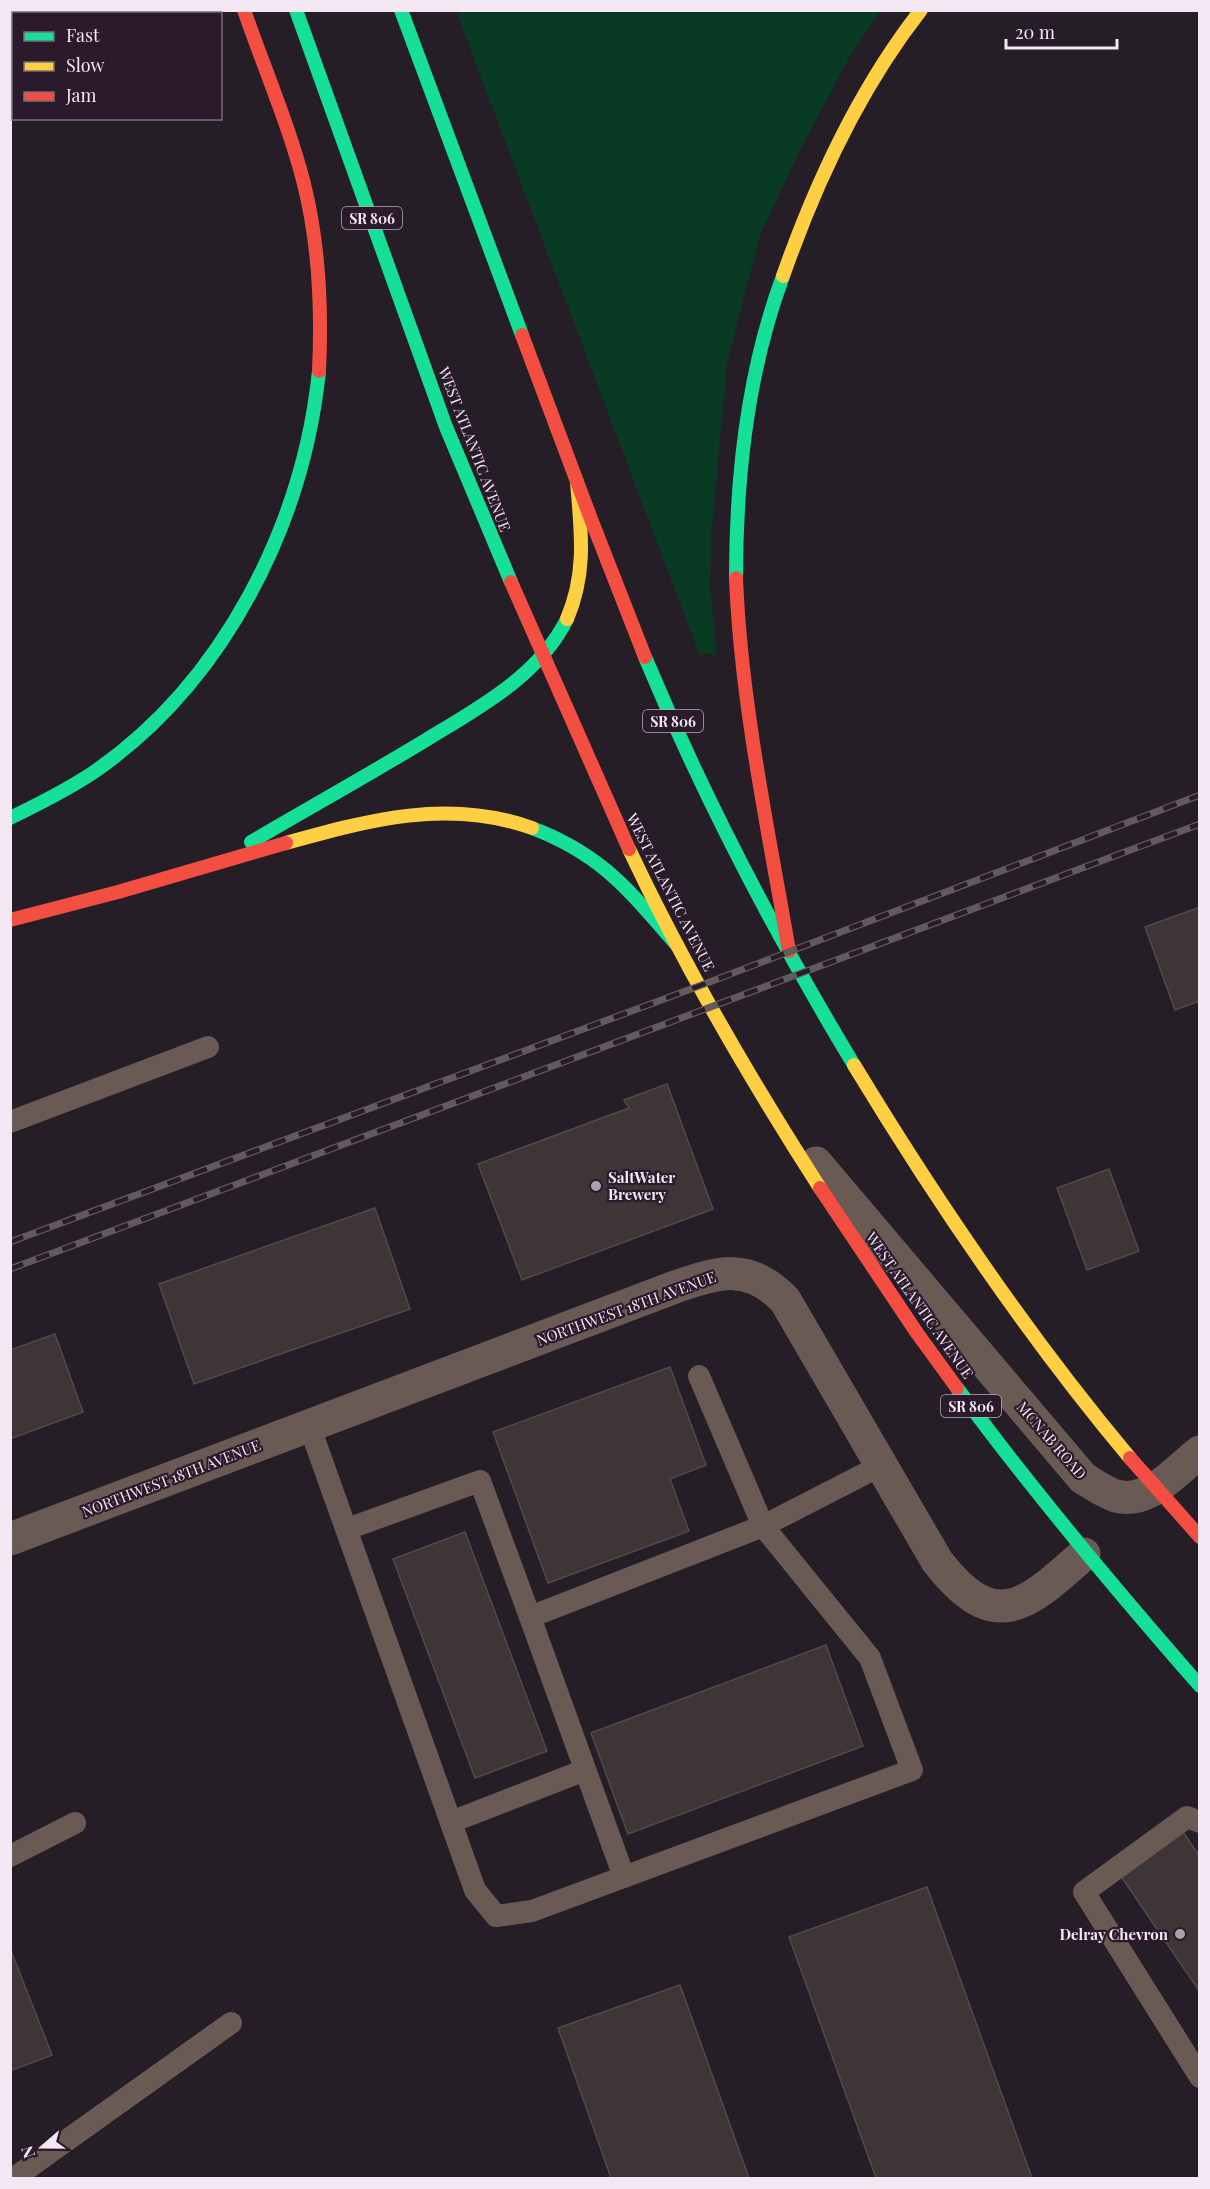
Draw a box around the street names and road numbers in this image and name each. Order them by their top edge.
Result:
road number: SR 806 [342,207,402,229]
street label: WEST ATLANTIC AVENUE [434,363,516,534]
road number: SR 806 [643,710,703,732]
street label: WEST ATLANTIC AVENUE [622,809,720,974]
street label: WEST ATLANTIC AVENUE [861,1227,978,1382]
street label: NORTHWEST 18TH AVENUE [533,1266,719,1350]
road number: SR 806 [941,1395,1001,1417]
street label: MCNAB ROAD [1013,1397,1091,1483]
street label: NORTHWEST 18TH AVENUE [79,1435,263,1521]

